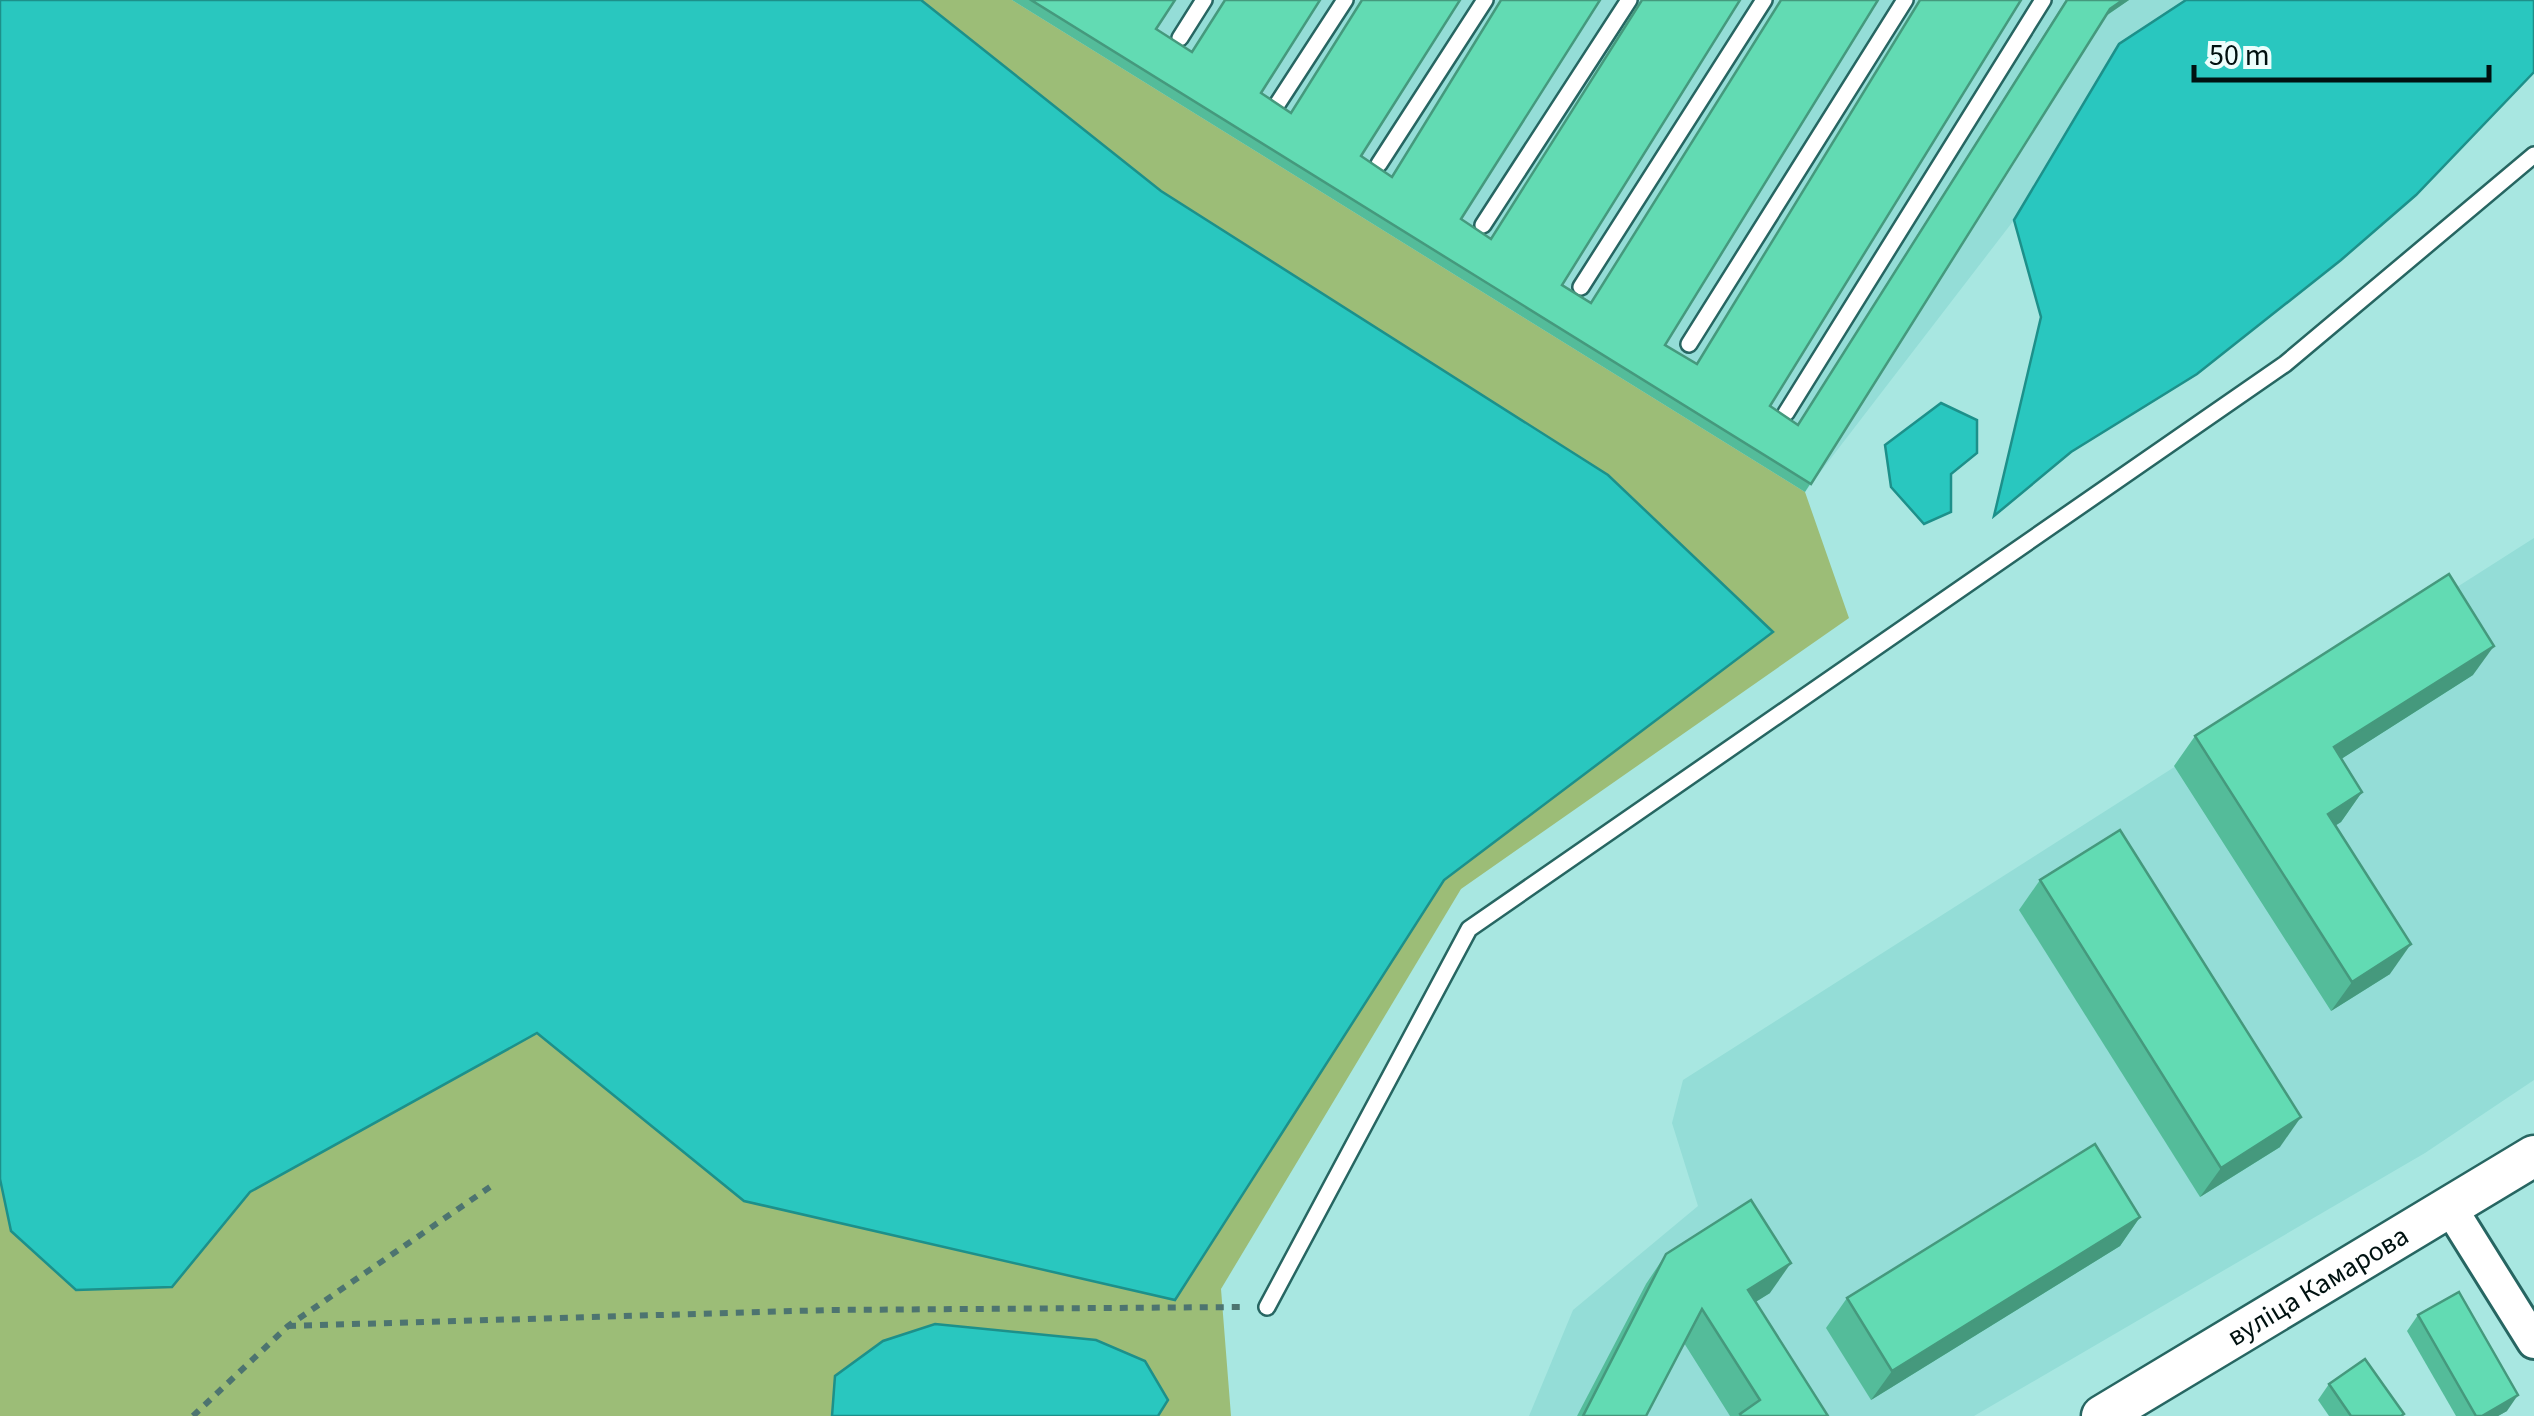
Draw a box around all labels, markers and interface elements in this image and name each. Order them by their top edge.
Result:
scale bar [2194,20,2489,82]
text: 50 m [2209,34,2270,77]
street label: вуліца Камарова [2220,1216,2416,1356]

